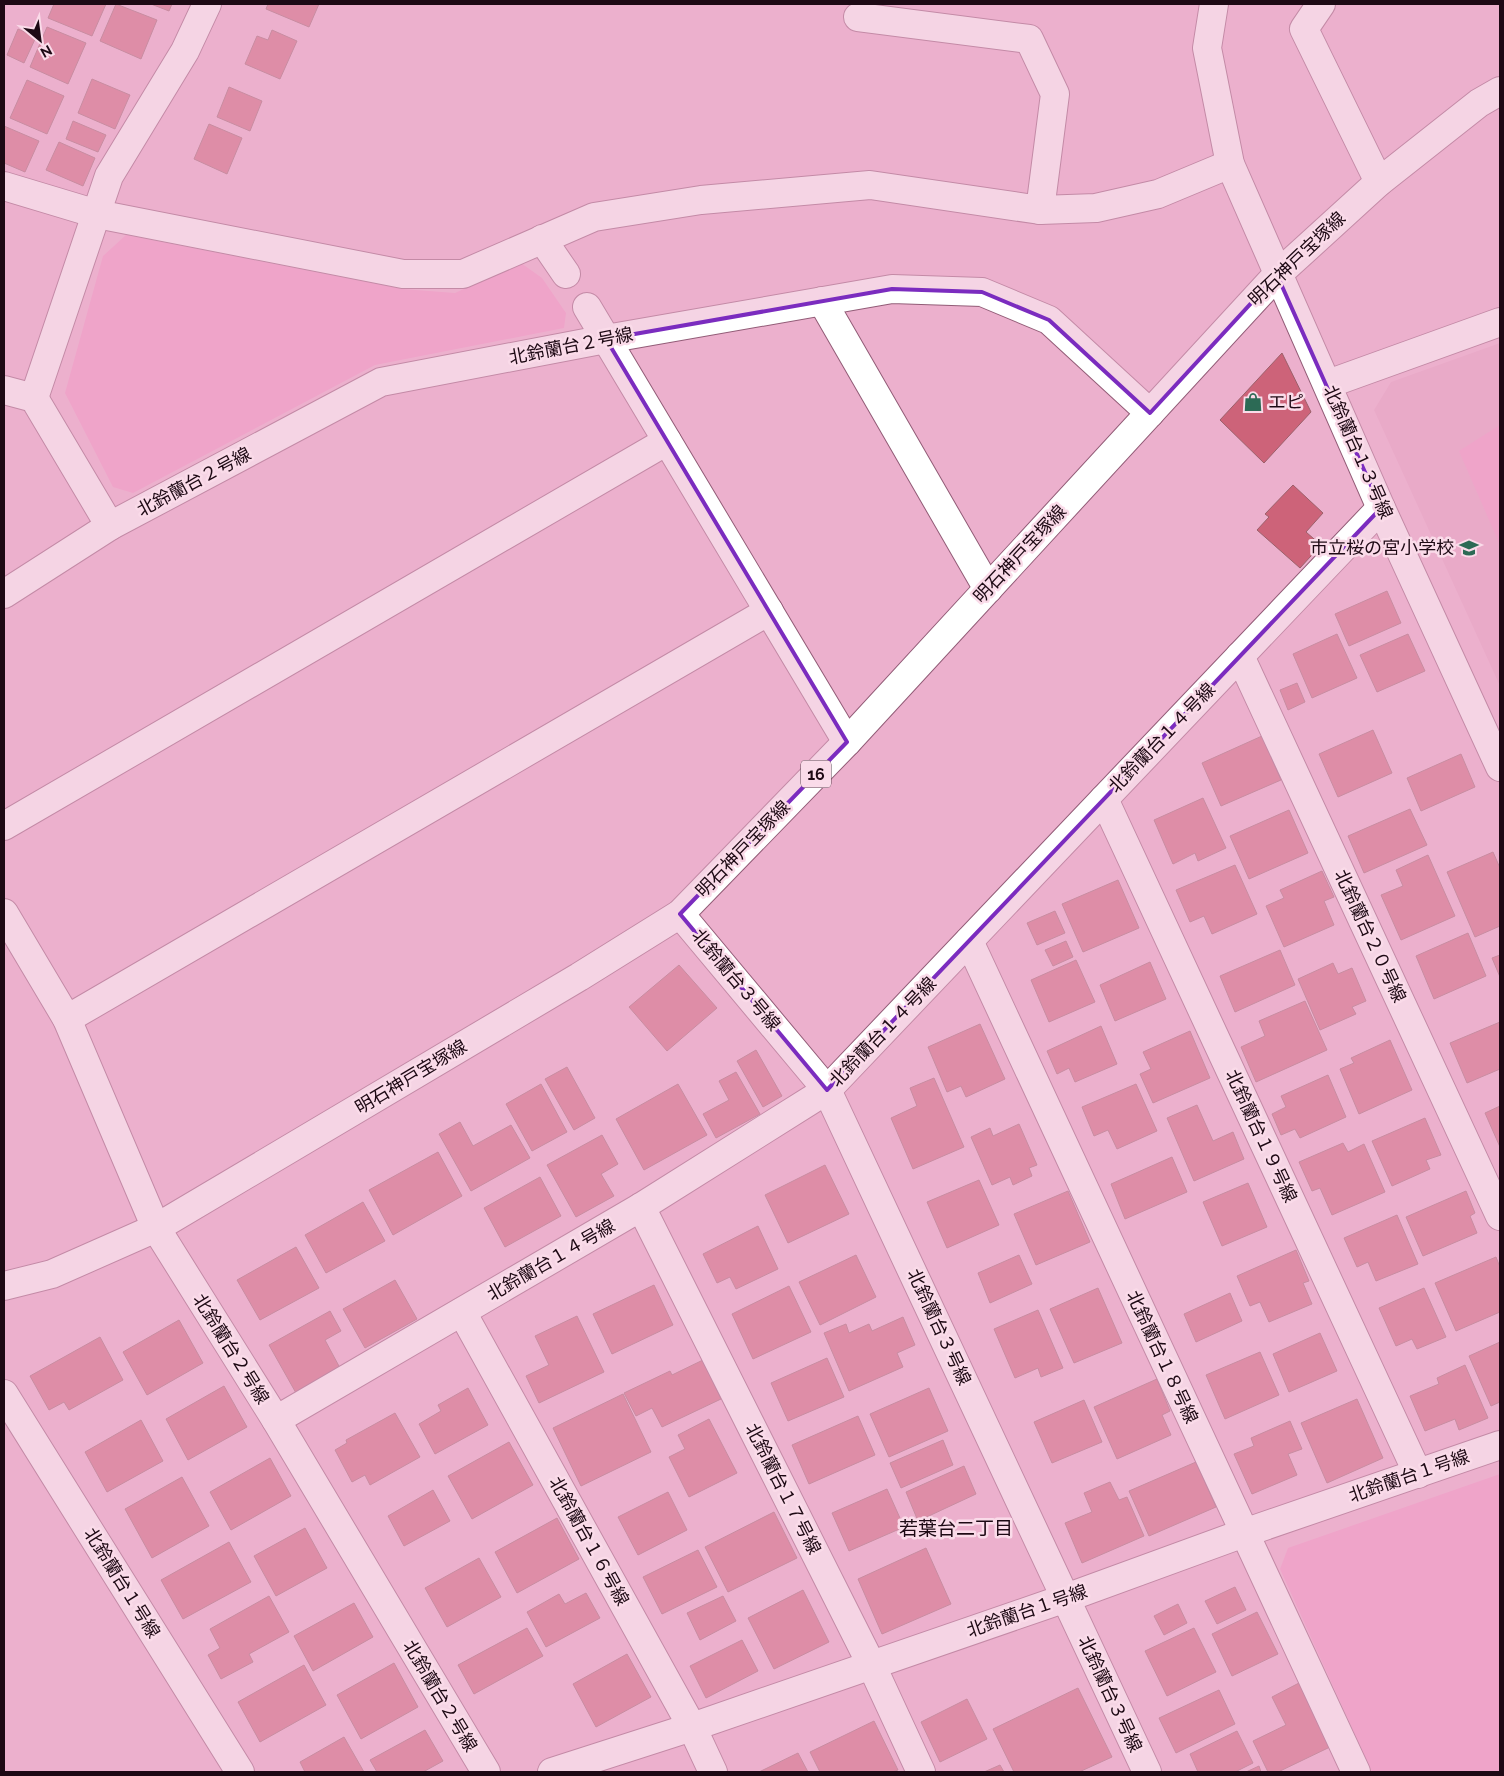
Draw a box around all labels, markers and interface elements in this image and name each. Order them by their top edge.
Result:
north arrow [15,15,65,65]
text: N [38,42,55,61]
street label: 明石神戸宝塚線 [1244,207,1349,310]
street label: 北鈴蘭台２号線 [507,323,635,368]
street label: 北鈴蘭台１３号線 [1320,382,1397,522]
shop icon: エピ [1242,391,1264,413]
place label: エピ [1268,391,1304,412]
street label: 北鈴蘭台２号線 [133,443,254,520]
street label: 明石神戸宝塚線 [969,500,1070,607]
place label: 市立桜の宮小学校 [1310,537,1454,558]
school or university icon: 市立桜の宮小学校 [1458,537,1480,559]
street label: 北鈴蘭台１４号線 [1104,679,1219,797]
road number: 16 [801,761,831,788]
street label: 明石神戸宝塚線 [691,796,794,901]
street label: 北鈴蘭台２０号線 [1331,866,1410,1005]
street label: 北鈴蘭台３号線 [688,925,785,1035]
street label: 北鈴蘭台１４号線 [825,973,940,1091]
street label: 明石神戸宝塚線 [351,1035,470,1118]
street label: 北鈴蘭台１９号線 [1222,1066,1301,1205]
street label: 北鈴蘭台１４号線 [483,1214,618,1305]
street label: 北鈴蘭台３号線 [903,1265,976,1388]
street label: 北鈴蘭台１８号線 [1123,1287,1202,1426]
street label: 北鈴蘭台２号線 [189,1290,274,1408]
street label: 北鈴蘭台１７号線 [741,1420,825,1558]
street label: 北鈴蘭台１号線 [1346,1445,1472,1506]
street label: 北鈴蘭台１６号線 [545,1473,634,1609]
district label: 若葉台二丁目 [899,1517,1013,1539]
street label: 北鈴蘭台１号線 [80,1524,165,1642]
street label: 北鈴蘭台１号線 [964,1580,1090,1641]
street label: 北鈴蘭台３号線 [1074,1632,1147,1755]
street label: 北鈴蘭台２号線 [399,1636,482,1755]

